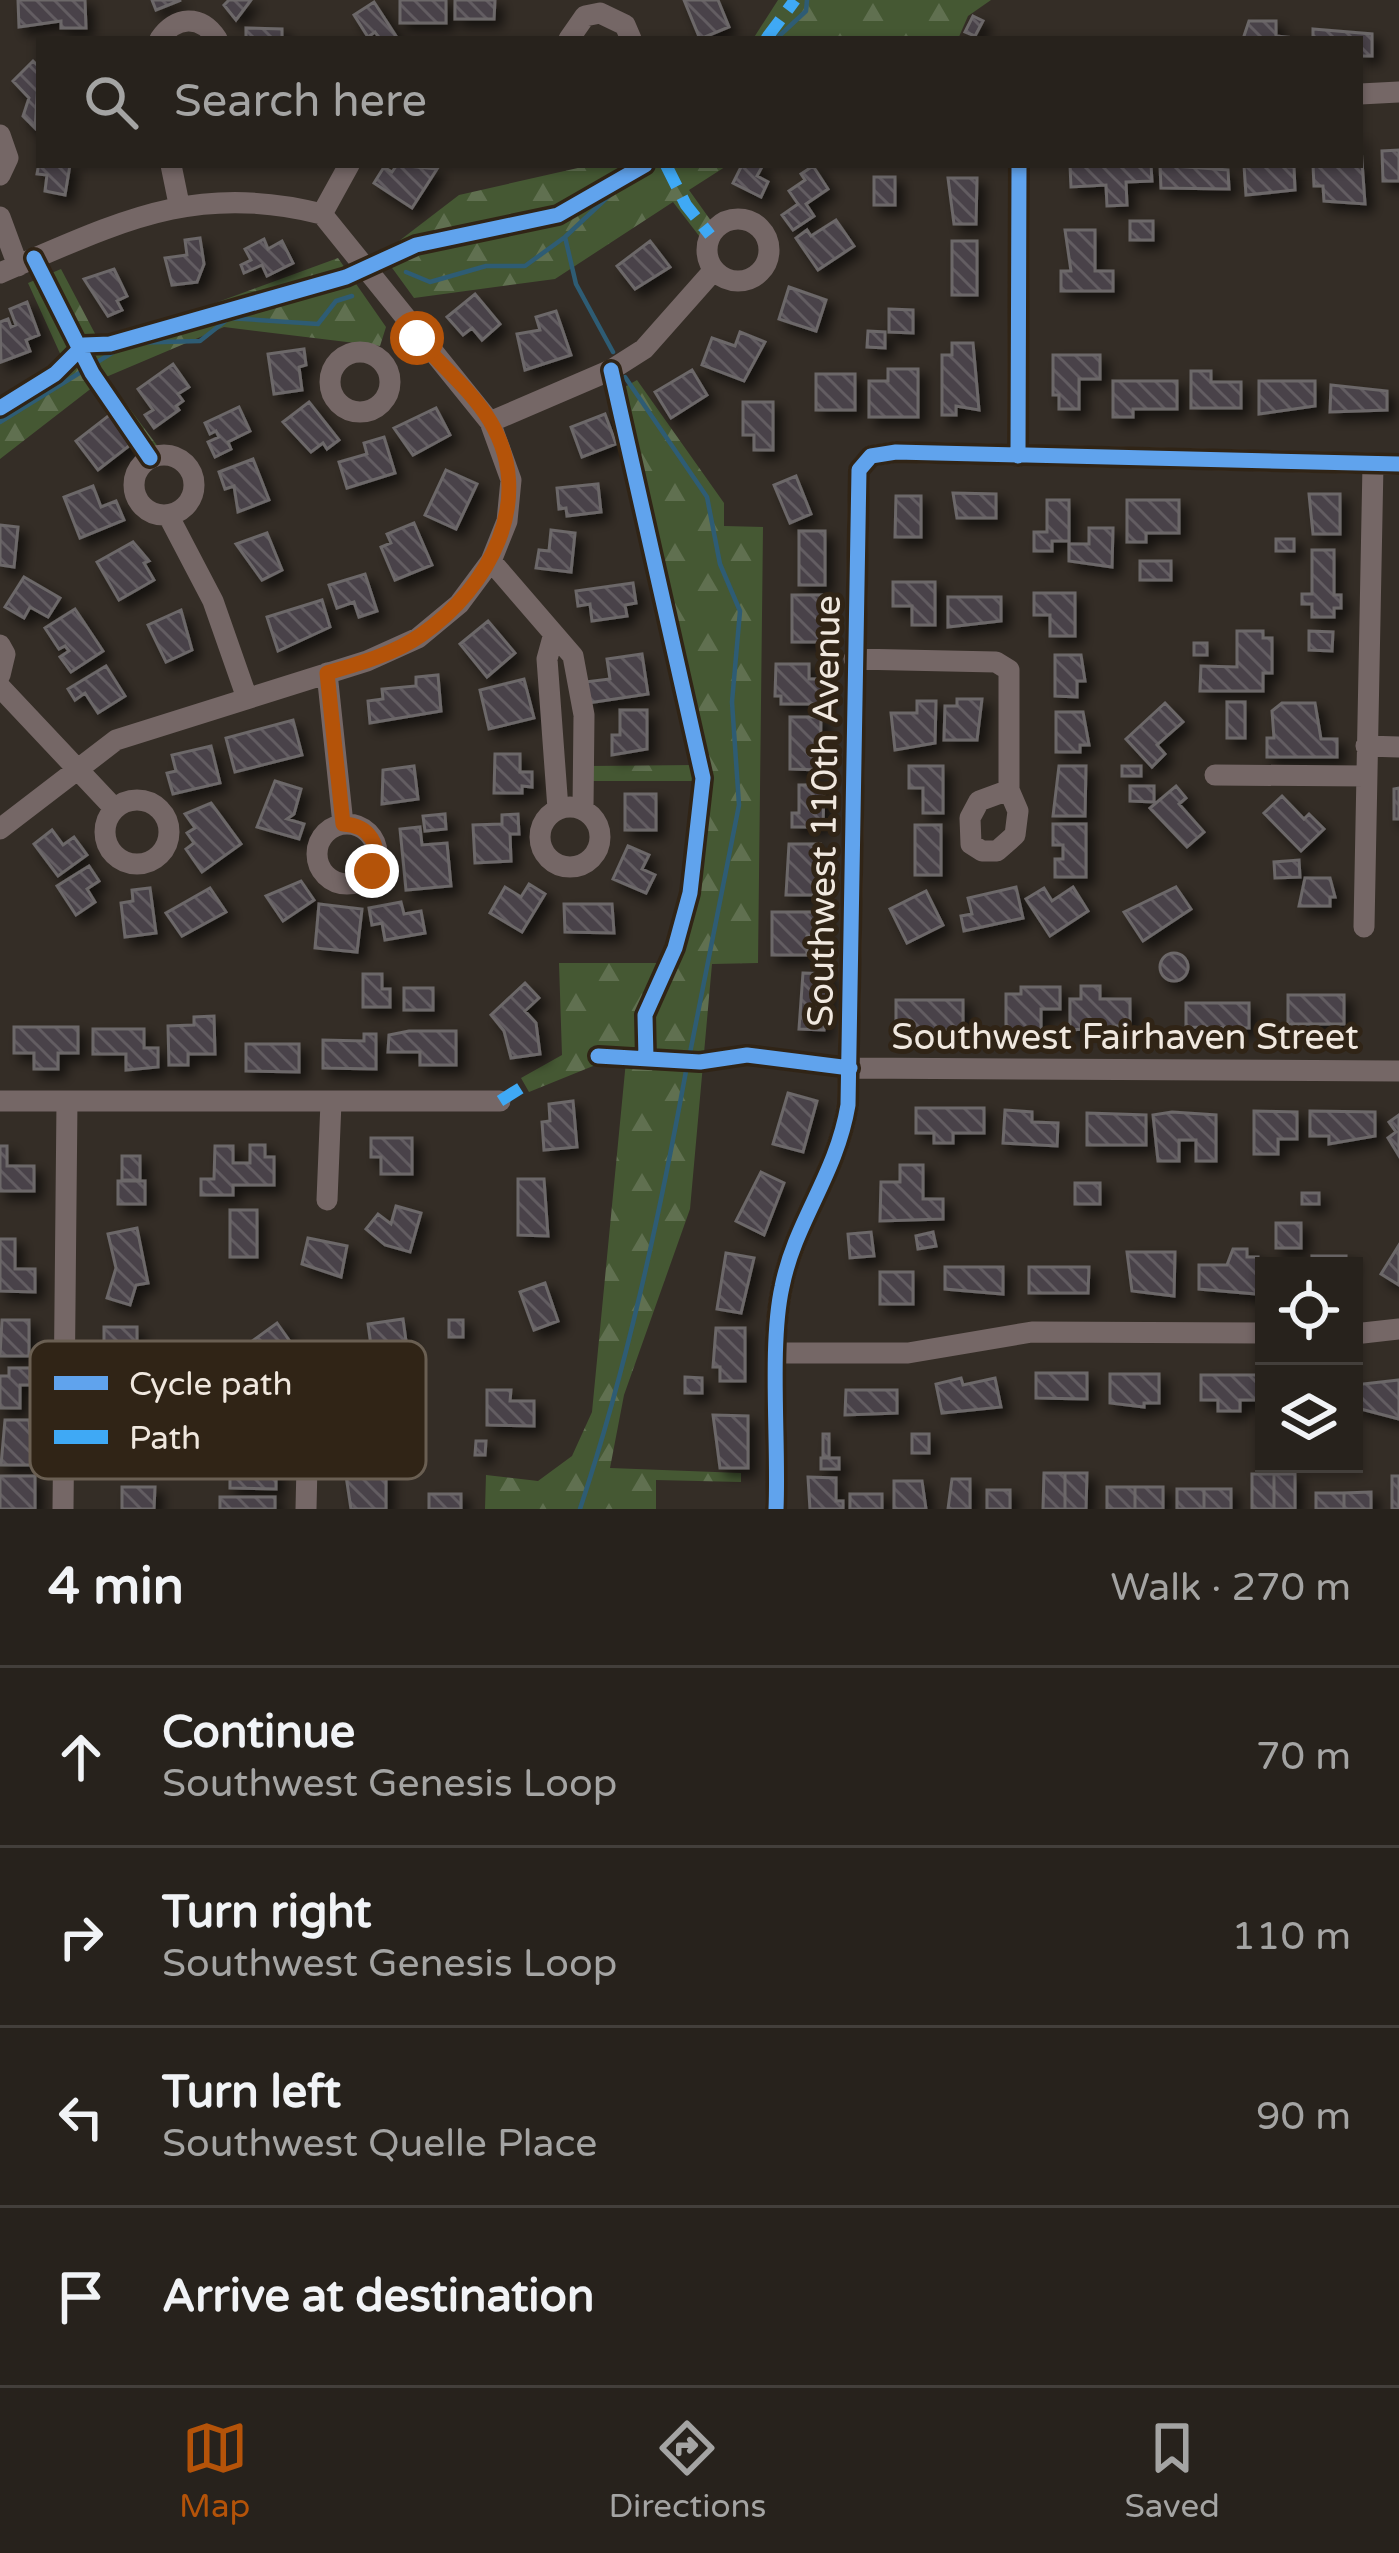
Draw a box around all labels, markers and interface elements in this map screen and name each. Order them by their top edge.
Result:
search box [36,36,1363,168]
icon: search [78,69,144,135]
text: Search here [174,75,427,129]
route start [390,311,444,365]
street label: Southwest 110th Avenue [799,595,850,1027]
route end [345,844,399,898]
street label: Southwest Fairhaven Street [891,1016,1359,1059]
map controls [1255,1257,1363,1473]
button: locate [1255,1257,1363,1365]
legend [30,1341,426,1479]
text: Cycle path [129,1365,293,1404]
button: layers [1255,1365,1363,1473]
text: Path [129,1419,201,1458]
text: 4 min [48,1556,184,1618]
text: Walk · 270 m [1110,1564,1351,1611]
text: Continue [162,1706,355,1760]
icon: ahead [48,1724,114,1790]
text: 70 m [1256,1733,1351,1780]
text: Southwest Genesis Loop [162,1760,617,1807]
text: Turn right [162,1886,371,1940]
icon: right [48,1904,114,1970]
text: 110 m [1232,1913,1351,1960]
text: Southwest Genesis Loop [162,1940,617,1987]
text: Turn left [162,2066,341,2120]
icon: left [48,2084,114,2150]
text: 90 m [1256,2093,1351,2140]
text: Southwest Quelle Place [162,2120,597,2167]
icon: arrive [48,2264,114,2330]
text: Arrive at destination [162,2270,594,2324]
tab: Map [179,2415,250,2526]
tab: Directions [608,2415,766,2526]
tab: Saved [1125,2415,1220,2526]

